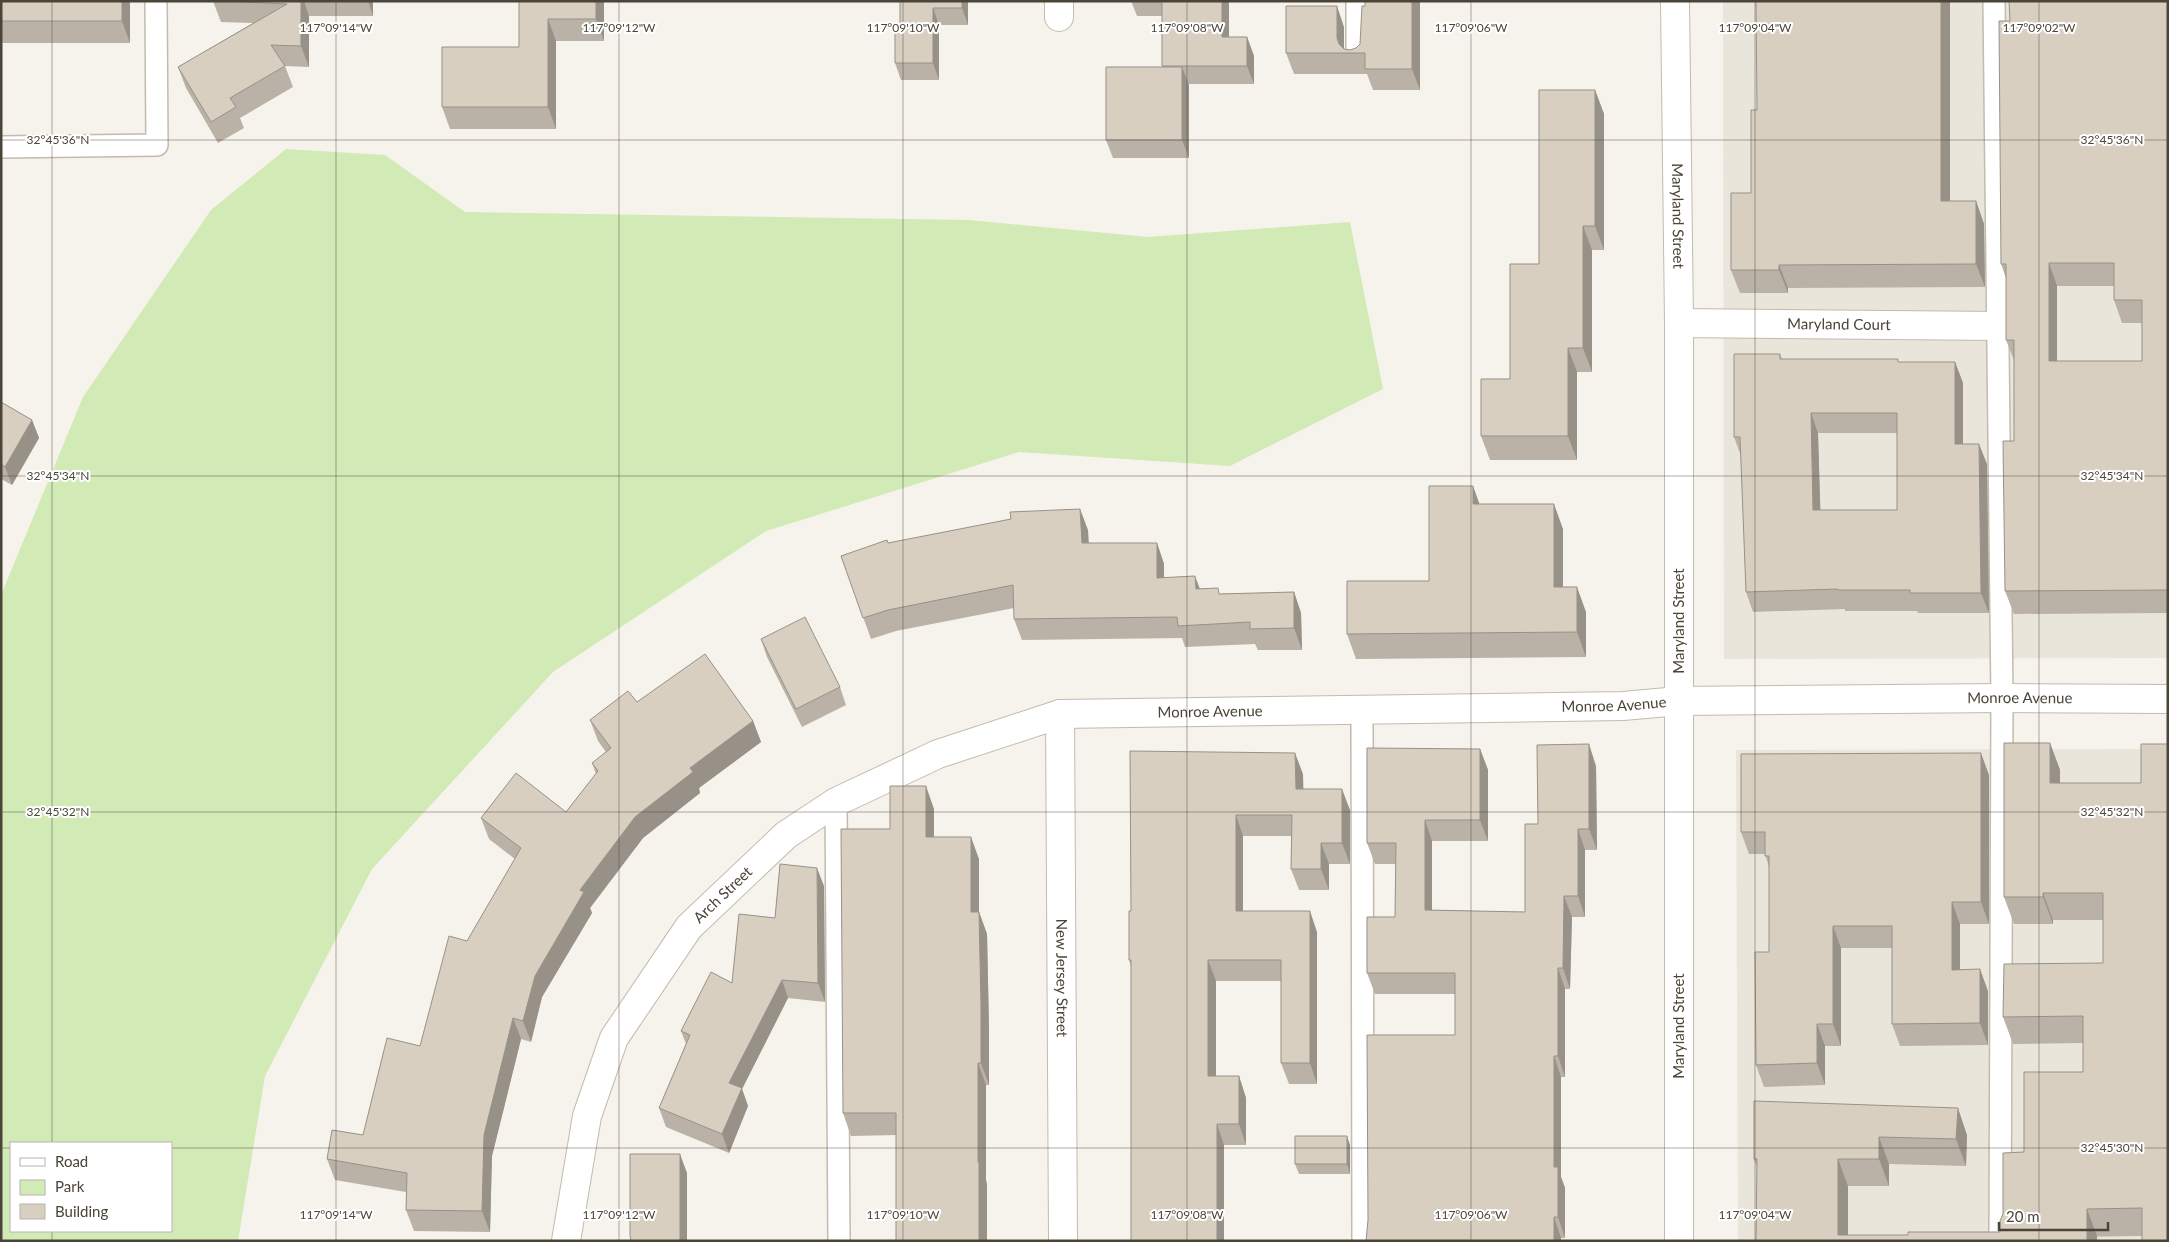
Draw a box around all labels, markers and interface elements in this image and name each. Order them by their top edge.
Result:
text: 117°09'14"W [299,20,373,35]
text: 117°09'12"W [582,20,656,35]
text: 117°09'10"W [866,20,940,35]
text: 117°09'08"W [1150,20,1224,35]
text: 117°09'06"W [1434,20,1508,35]
text: 117°09'04"W [1718,20,1792,35]
text: 117°09'02"W [2002,20,2076,35]
text: 32°45'36"N [27,132,89,147]
text: 32°45'36"N [2081,132,2143,147]
street label: Maryland Street [1669,163,1688,269]
street label: Maryland Court [1787,314,1892,333]
text: 32°45'34"N [27,468,89,483]
text: 32°45'34"N [2081,468,2143,483]
street label: Maryland Street [1669,568,1687,674]
street label: Monroe Avenue [1967,688,2072,706]
street label: Monroe Avenue [1561,692,1667,715]
street label: Monroe Avenue [1157,701,1263,721]
text: 32°45'32"N [27,804,89,819]
text: 32°45'32"N [2081,804,2143,819]
street label: Arch Street [689,862,756,926]
street label: New Jersey Street [1053,919,1072,1038]
street label: Maryland Street [1669,973,1687,1079]
text: 32°45'30"N [2081,1140,2143,1155]
legend [10,1142,172,1232]
text: Road [55,1152,88,1170]
text: Park [55,1177,85,1195]
scale bar [1999,1200,2108,1232]
text: Building [55,1202,108,1220]
text: 117°09'14"W [299,1207,373,1222]
text: 117°09'12"W [582,1207,656,1222]
text: 117°09'10"W [866,1207,940,1222]
text: 117°09'08"W [1150,1207,1224,1222]
text: 117°09'06"W [1434,1207,1508,1222]
text: 117°09'04"W [1718,1207,1792,1222]
text: 20 m [2006,1207,2040,1225]

